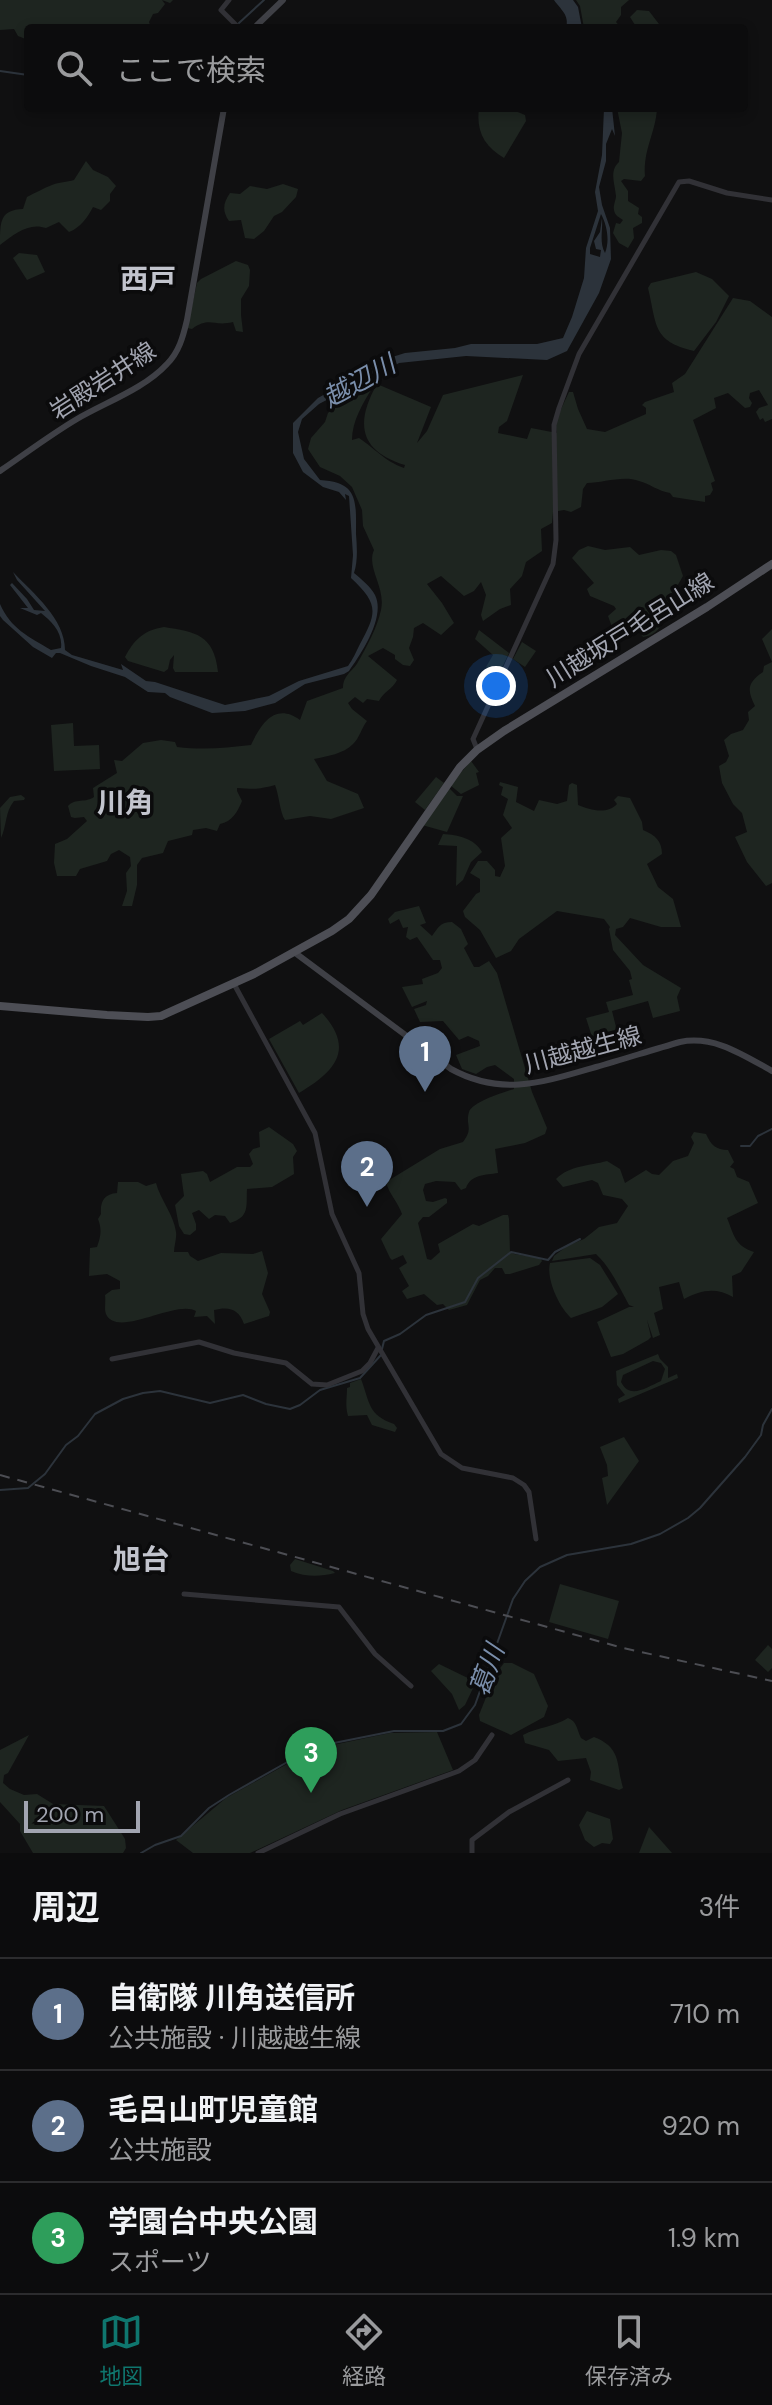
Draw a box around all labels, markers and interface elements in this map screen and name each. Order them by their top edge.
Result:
search box [24,24,748,112]
icon: search [52,46,96,90]
text: ここで検索 [116,51,266,90]
district label: 西戸 [120,261,176,298]
street label: 岩殿岩井線 [44,335,161,426]
water label: 越辺川 [317,346,404,415]
street label: 川越坂戸毛呂山線 [540,566,719,694]
your location [476,666,516,706]
district label: 川角 [97,784,153,821]
street label: 川越越生線 [521,1019,645,1080]
pin: 1 [399,1026,451,1092]
pin: 2 [341,1141,393,1207]
district label: 旭台 [113,1541,169,1578]
water label: 葛川 [462,1637,513,1700]
pin: 3 [285,1727,337,1793]
scale bar [24,1797,140,1833]
text: 200 m [36,1800,104,1829]
text: 周辺 [32,1885,100,1930]
text: 3件 [699,1890,740,1924]
text: 自衛隊 川角送信所 [108,1978,355,2017]
text: 1 [53,1997,63,2031]
text: 710 m [670,1997,740,2031]
text: 公共施設 · 川越越生線 [108,2021,361,2055]
text: 毛呂山町児童館 [108,2090,318,2129]
text: 2 [50,2109,66,2143]
text: 920 m [662,2109,740,2143]
text: 公共施設 [108,2133,212,2167]
text: 学園台中央公園 [108,2202,318,2241]
text: 3 [50,2221,66,2255]
text: 1.9 km [668,2221,740,2255]
text: スポーツ [108,2245,211,2279]
tab: 地図 [99,2310,143,2391]
tab: 経路 [342,2310,386,2391]
tab: 保存済み [585,2310,673,2391]

